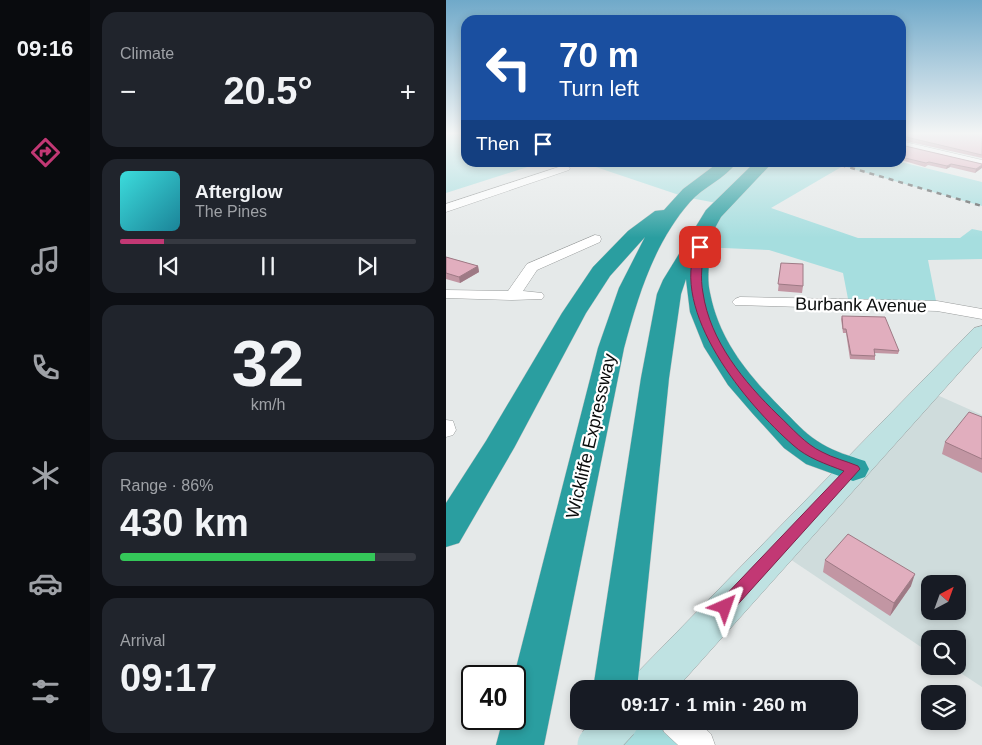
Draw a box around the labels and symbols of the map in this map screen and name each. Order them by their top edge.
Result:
pin [679,226,721,268]
street label: Burbank Avenue [795,294,927,316]
street label: Wickliffe Expressway [562,352,620,520]
north arrow [921,575,966,620]
position arrow [698,580,750,632]
speed limit sign: 40 [461,665,526,730]

